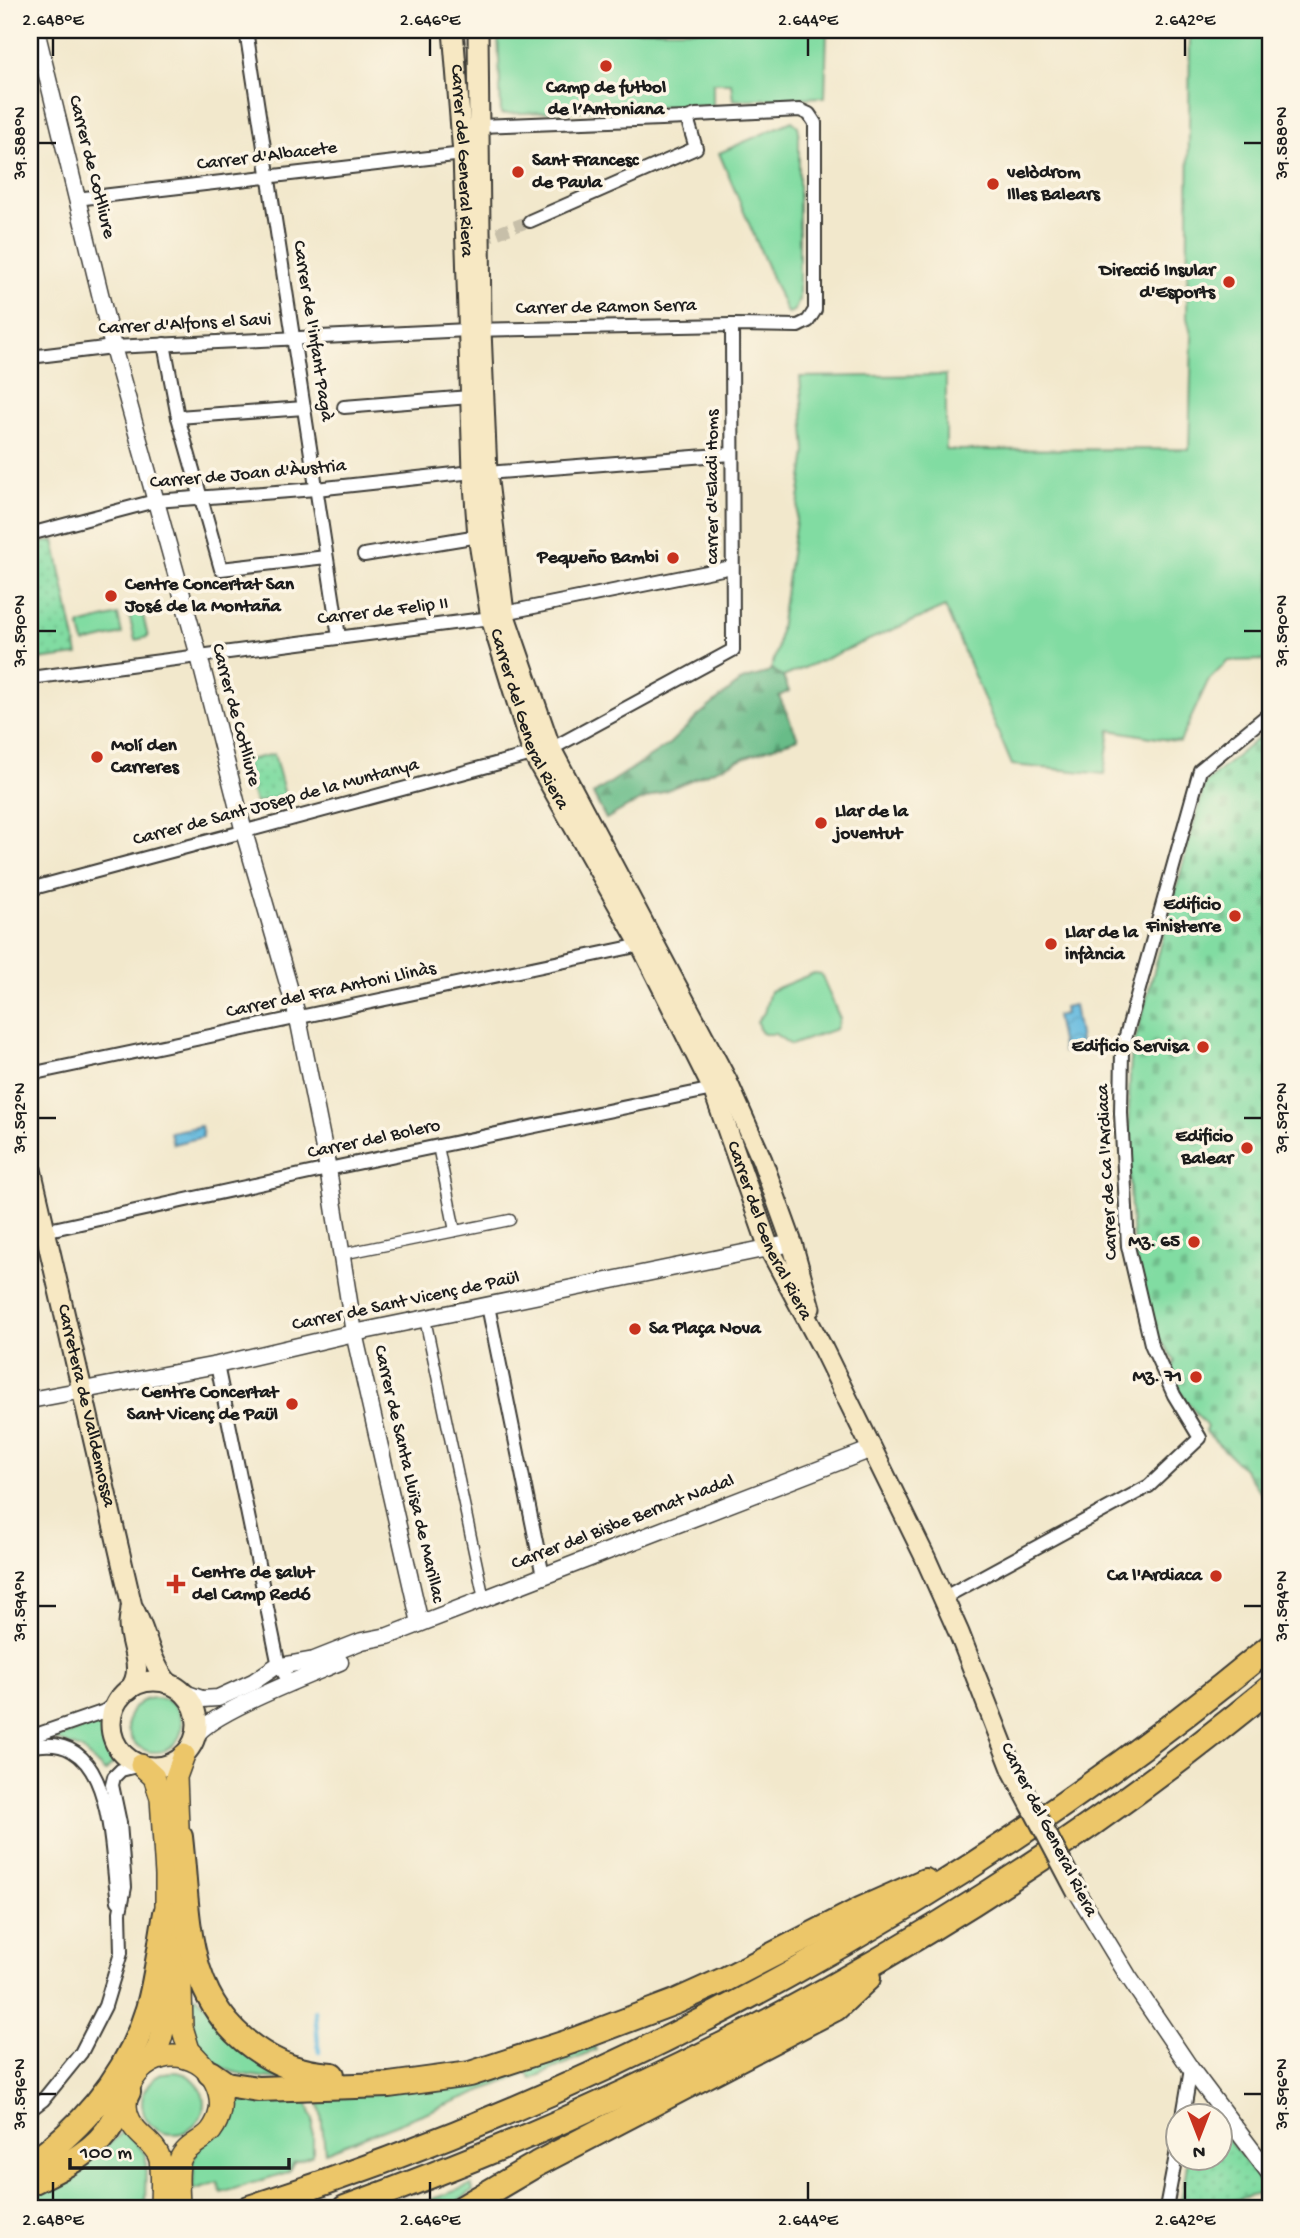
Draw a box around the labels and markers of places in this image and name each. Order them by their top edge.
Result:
marker: Camp de futbol de l’Antoniana [598,58,614,74]
place label: Camp de futbol de l’Antoniana [545,77,666,122]
place label: Sant Francesc de Paula [532,150,640,195]
place label: velòdrom Illes Balears [1006,162,1101,207]
marker: Sant Francesc de Paula [510,164,526,180]
marker: velòdrom Illes Balears [985,176,1001,192]
place label: Direcció Insular d'Esports [1098,260,1217,305]
marker: Direcció Insular d'Esports [1221,274,1237,290]
place label: Pequeño Bambi [536,547,659,570]
marker: Pequeño Bambi [665,550,681,566]
place label: Centre Concertat San José de la Montaña [124,574,295,619]
marker: Centre Concertat San José de la Montaña [103,588,119,604]
place label: Molí den Carreres [110,735,180,780]
marker: Molí den Carreres [89,749,105,765]
place label: Llar de la joventut [831,801,910,846]
marker: Llar de la joventut [813,815,829,831]
place label: Edificio Finisterre [1145,894,1222,939]
marker: Edificio Finisterre [1227,908,1243,924]
place label: Llar de la infància [1065,922,1140,967]
marker: Llar de la infància [1043,936,1059,952]
place label: Edificio Servisa [1072,1036,1190,1059]
marker: Edificio Servisa [1195,1039,1211,1055]
place label: Edificio Balear [1176,1126,1235,1171]
marker: Edificio Balear [1239,1140,1255,1156]
place label: Mz. 65 [1128,1231,1180,1254]
marker: Mz. 65 [1186,1234,1202,1250]
place label: Sa Plaça Nova [649,1318,762,1341]
marker: Sa Plaça Nova [627,1321,643,1337]
place label: Mz. 71 [1132,1366,1182,1389]
marker: Mz. 71 [1188,1369,1204,1385]
place label: Centre Concertat Sant Vicenç de Paül [127,1382,280,1427]
marker: Centre Concertat Sant Vicenç de Paül [284,1396,300,1412]
place label: Centre de salut del Camp Redó [191,1562,316,1607]
place label: Ca l'Ardiaca [1106,1565,1203,1588]
marker: Ca l'Ardiaca [1208,1568,1224,1584]
marker: Centre de salut del Camp Redó [166,1574,186,1594]

